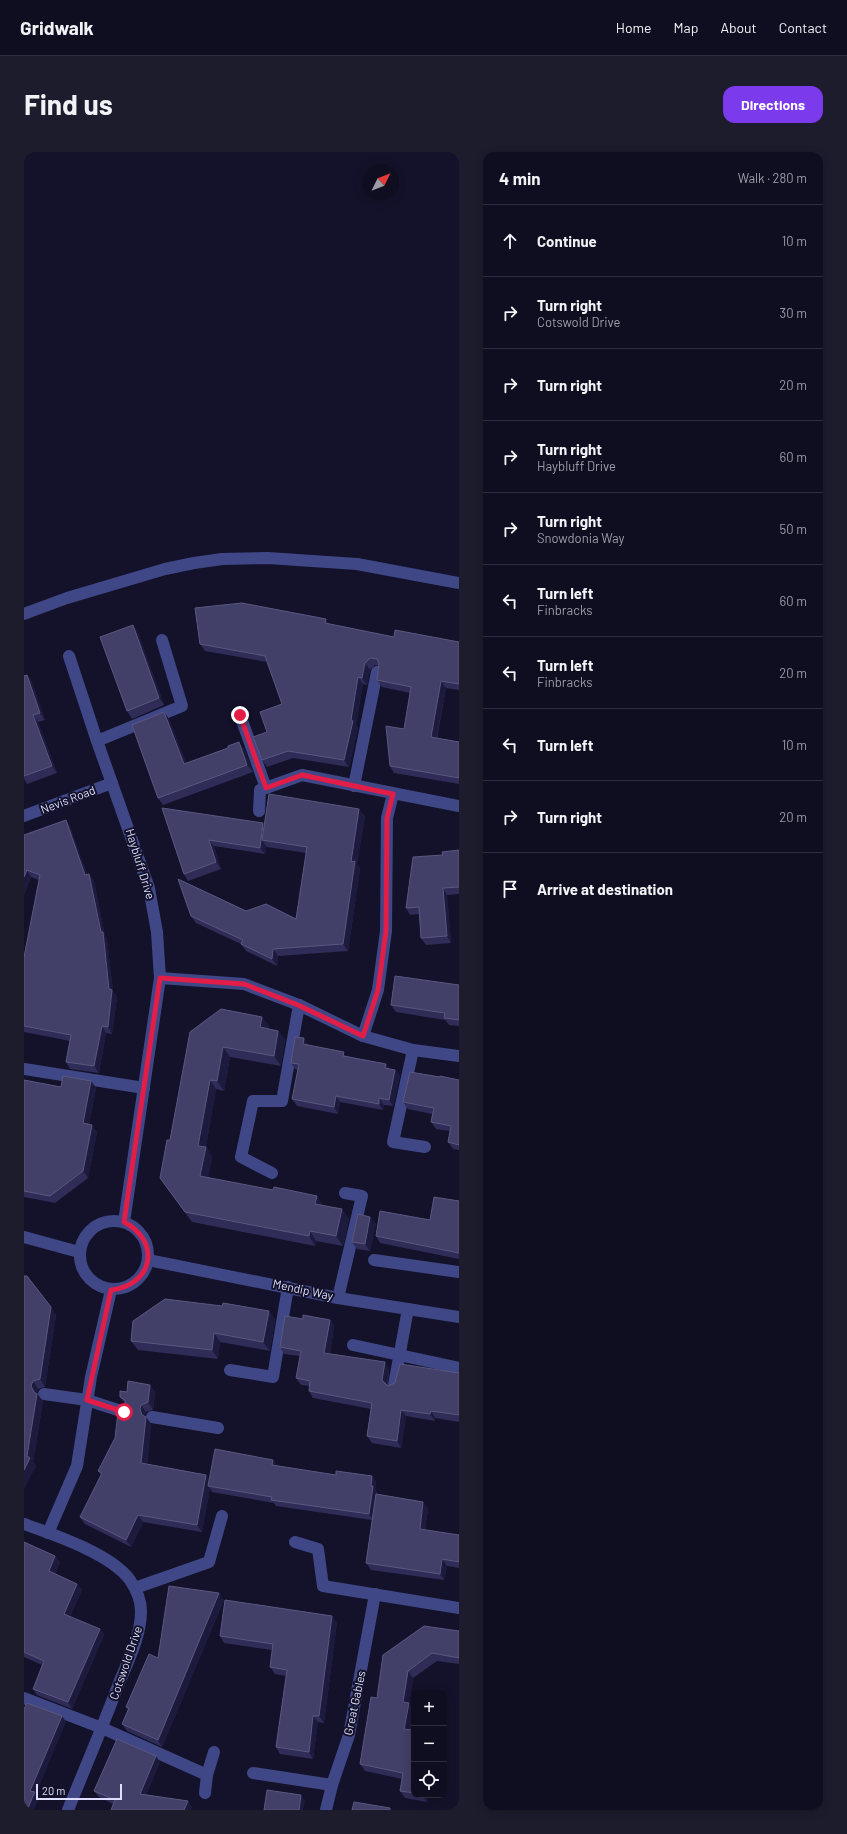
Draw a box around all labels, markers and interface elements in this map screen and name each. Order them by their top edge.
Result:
text: Gridwalk [20,16,94,39]
text: Home [616,19,652,36]
text: Map [674,19,698,36]
text: About [720,19,757,36]
text: Contact [779,19,827,36]
button: Directions [723,86,823,123]
text: Find us [24,87,113,121]
north arrow [363,164,399,200]
text: 4 min [499,168,541,188]
text: Walk · 280 m [738,170,807,186]
icon: ahead [499,230,521,252]
text: Continue [537,232,597,250]
text: 10 m [782,233,807,249]
text: Turn right [537,296,602,314]
icon: right [499,302,521,324]
text: 30 m [780,305,807,321]
text: Cotswold Drive [537,314,620,330]
icon: right [499,374,521,396]
text: Turn right [537,376,602,394]
text: 20 m [779,377,807,393]
text: Turn right [537,440,602,458]
icon: right [499,446,521,468]
text: 60 m [780,449,807,465]
text: Haybluff Drive [537,458,616,474]
text: Turn right [537,512,602,530]
icon: right [499,518,521,540]
text: 50 m [780,521,807,537]
text: Snowdonia Way [537,530,625,546]
text: Turn left [537,584,593,602]
icon: left [499,590,521,612]
text: 60 m [780,593,807,609]
text: Finbracks [537,602,593,618]
text: Turn left [537,656,593,674]
icon: left [499,662,521,684]
text: 20 m [779,665,807,681]
text: Finbracks [537,674,593,690]
route end [231,706,249,724]
icon: left [499,734,521,756]
text: Turn left [537,736,593,754]
text: 10 m [782,737,807,753]
street label: Nevis Road [38,782,97,816]
icon: right [499,806,521,828]
text: Turn right [537,808,602,826]
text: 20 m [779,809,807,825]
street label: Haybluff Drive [124,827,158,901]
icon: arrive [499,878,521,900]
text: Arrive at destination [537,880,673,898]
street label: Mendip Way [272,1276,335,1302]
route start [115,1403,133,1421]
street label: Cotswold Drive [106,1624,144,1701]
street label: Great Gables [340,1669,368,1736]
map controls [411,1690,447,1798]
button: + [411,1690,447,1726]
button: − [411,1726,447,1762]
button: locate [411,1762,447,1798]
scale bar [36,1782,122,1801]
text: 20 m [42,1784,65,1797]

